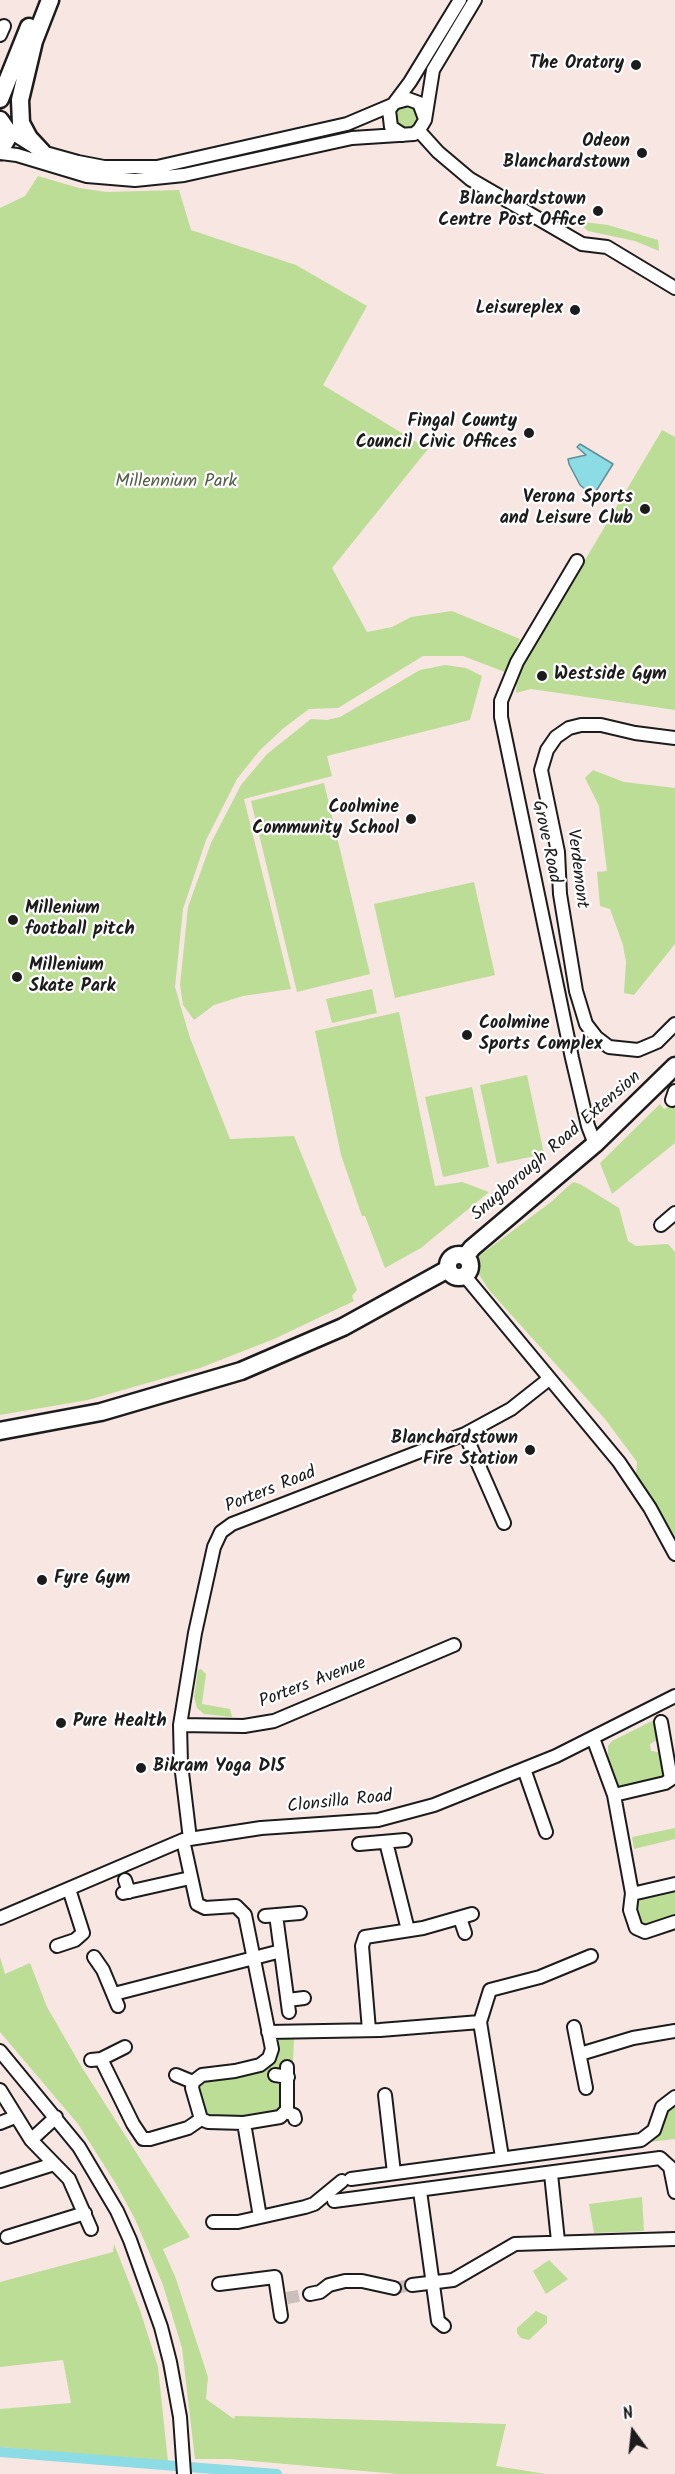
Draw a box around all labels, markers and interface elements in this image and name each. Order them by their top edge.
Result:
place label: The Oratory [529,54,624,76]
marker: The Oratory [629,58,643,72]
place label: Odeon Blanchardstown [503,132,630,174]
marker: Odeon Blanchardstown [635,146,649,160]
place label: Blanchardstown Centre Post Office [438,190,586,232]
marker: Blanchardstown Centre Post Office [591,204,605,218]
place label: Leisureplex [475,299,563,321]
marker: Leisureplex [568,303,582,317]
place label: Fingal County Council Civic Offices [356,412,517,454]
marker: Fingal County Council Civic Offices [522,426,536,440]
park label: Millennium Park [115,472,237,494]
place label: Verona Sports and Leisure Club [500,488,633,530]
marker: Verona Sports and Leisure Club [638,502,652,516]
place label: Westside Gym [554,665,667,687]
marker: Westside Gym [535,669,549,683]
place label: Coolmine Community School [252,798,399,840]
street label: Grove Road [526,799,564,885]
marker: Coolmine Community School [404,812,418,826]
street label: Verdemont [560,828,592,910]
place label: Millenium football pitch [25,899,135,942]
marker: Millenium football pitch [6,913,20,927]
place label: Millenium Skate Park [29,956,115,998]
marker: Millenium Skate Park [10,970,24,984]
place label: Coolmine Sports Complex [479,1014,603,1056]
marker: Coolmine Sports Complex [460,1028,474,1042]
street label: Snugborough Road Extension [468,1067,646,1227]
place label: Blanchardstown Fire Station [391,1429,518,1472]
marker: Blanchardstown Fire Station [523,1443,537,1457]
street label: Porters Road [223,1463,319,1519]
place label: Fyre Gym [54,1569,130,1591]
marker: Fyre Gym [35,1573,49,1587]
street label: Porters Avenue [256,1654,370,1714]
place label: Pure Health [73,1712,167,1734]
marker: Pure Health [54,1716,68,1730]
place label: Bikram Yoga D15 [153,1757,285,1779]
marker: Bikram Yoga D15 [134,1761,148,1775]
street label: Clonsilla Road [286,1787,394,1819]
text: N [620,2401,636,2428]
north arrow [603,2402,663,2462]

